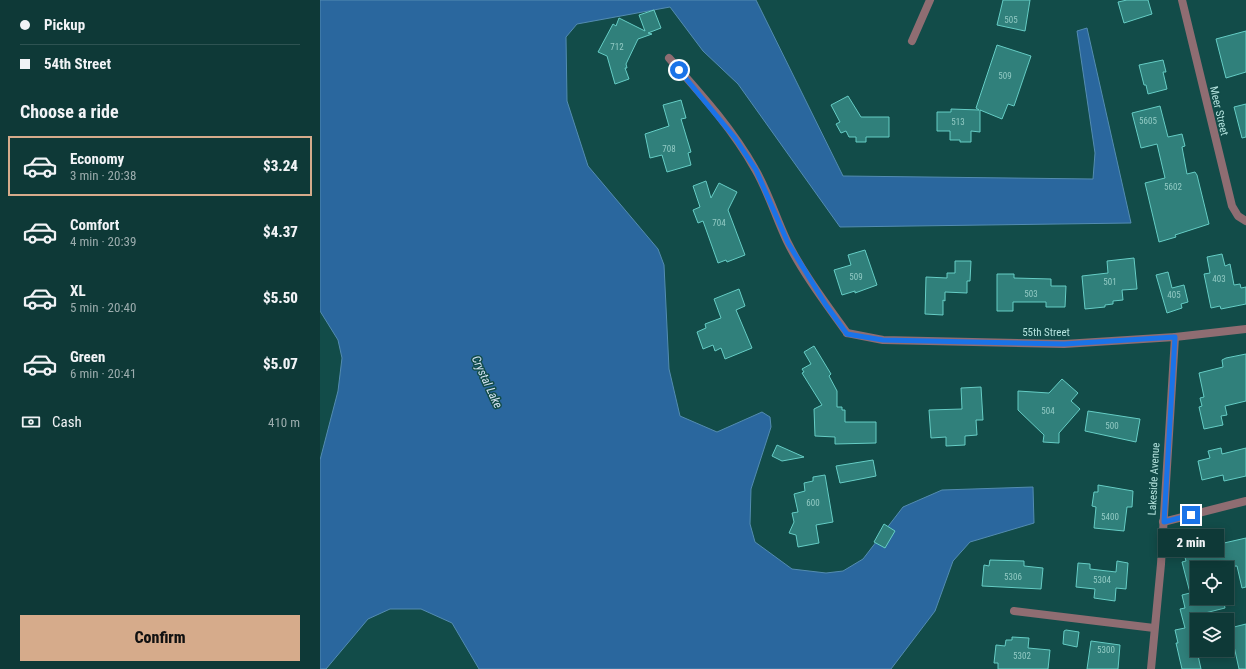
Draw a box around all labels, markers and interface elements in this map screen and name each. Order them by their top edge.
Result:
house number: 505 [1004,15,1018,25]
text: Pickup [44,16,85,34]
house number: 712 [610,42,624,52]
text: 54th Street [44,55,111,73]
route start [670,61,688,79]
house number: 509 [998,71,1012,81]
street label: Meer Street [1207,85,1231,137]
text: Choose a ride [20,101,119,122]
house number: 5605 [1139,116,1157,126]
house number: 513 [951,117,965,127]
house number: 708 [662,144,676,154]
icon: car [22,148,58,184]
text: Economy [70,150,124,168]
text: $3.24 [263,157,298,175]
text: 3 min · 20:38 [70,168,136,183]
house number: 5602 [1164,182,1182,192]
icon: car [22,214,58,250]
text: Comfort [70,216,119,234]
house number: 704 [712,218,726,228]
text: $4.37 [263,223,298,241]
text: 4 min · 20:39 [70,234,136,249]
house number: 509 [849,272,863,282]
house number: 403 [1212,274,1226,284]
house number: 501 [1103,277,1117,287]
icon: car [22,280,58,316]
text: XL [70,282,86,300]
text: $5.50 [263,289,298,307]
house number: 503 [1024,289,1038,299]
house number: 405 [1167,290,1181,300]
text: 5 min · 20:40 [70,300,136,315]
street label: 55th Street [1022,326,1070,339]
icon: car [22,346,58,382]
text: Green [70,348,105,366]
water label: Crystal Lake [469,353,506,411]
text: $5.07 [263,355,298,373]
text: 6 min · 20:41 [70,366,136,381]
house number: 504 [1041,406,1055,416]
icon: cash [20,411,42,433]
text: Cash [52,413,82,431]
text: 410 m [268,415,300,430]
house number: 500 [1105,421,1119,431]
street label: Lakeside Avenue [1146,442,1162,516]
house number: 600 [806,498,820,508]
route end [1182,506,1200,524]
house number: 5400 [1101,512,1119,522]
callout: 2 min [1158,529,1224,557]
text: 2 min [1177,535,1205,550]
map controls [1190,561,1234,657]
button: locate [1190,561,1234,605]
house number: 5306 [1004,572,1022,582]
house number: 5304 [1093,575,1111,585]
button: layers [1190,613,1234,657]
button: Confirm [20,615,300,661]
house number: 5300 [1097,645,1115,655]
house number: 5302 [1013,651,1031,661]

